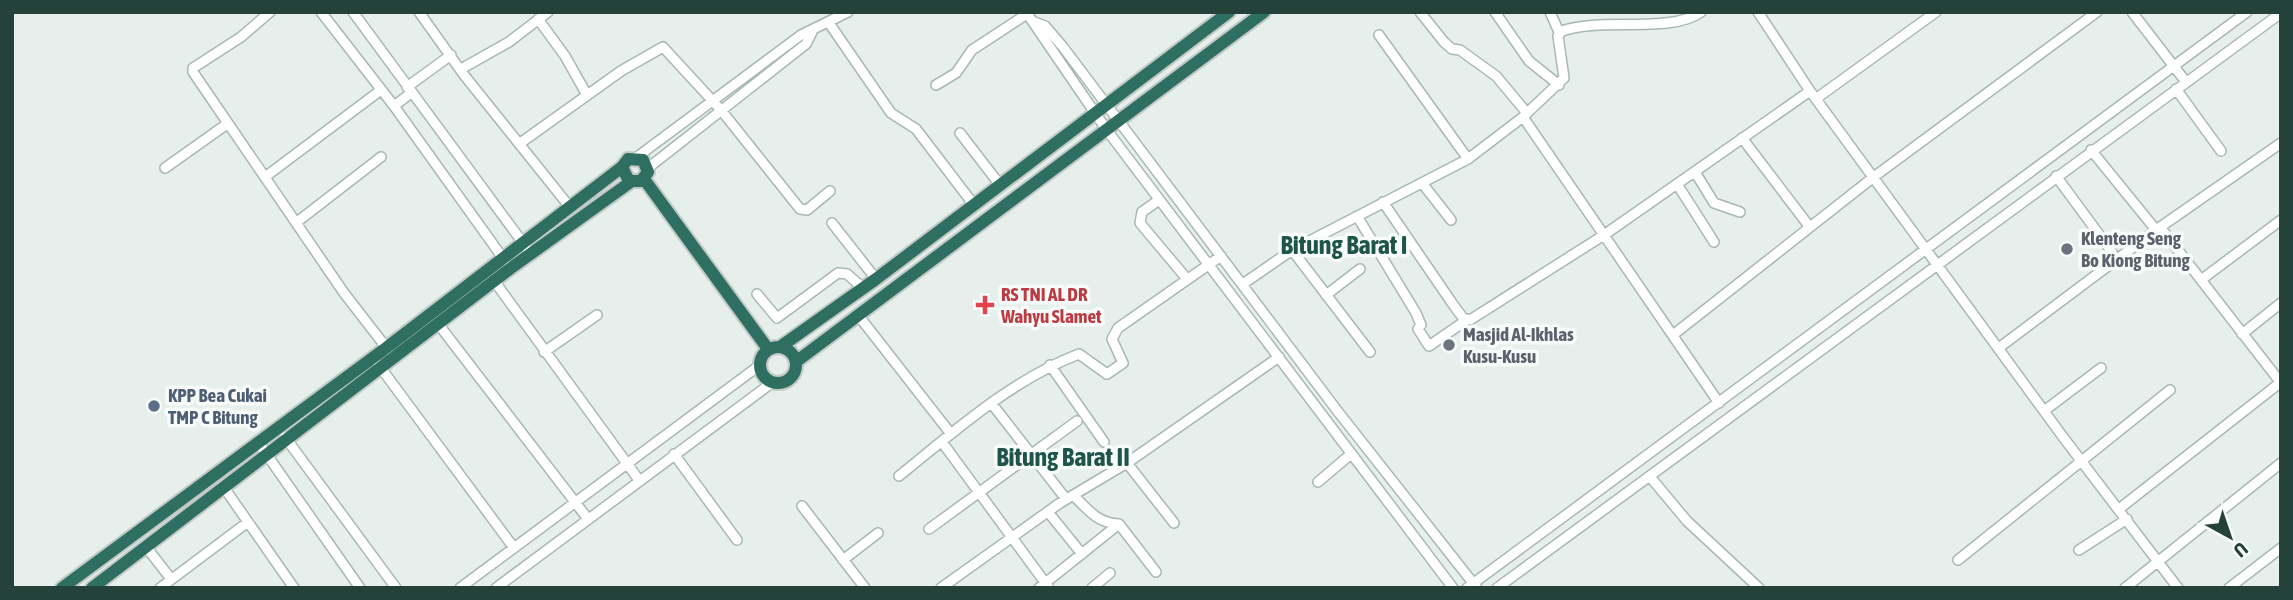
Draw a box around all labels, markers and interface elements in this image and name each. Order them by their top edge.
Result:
place label: Klenteng Seng Bo Kiong Bitung [2081,227,2190,271]
district label: Bitung Barat I [1280,230,1408,260]
marker: Klenteng Seng Bo Kiong Bitung [2059,241,2075,257]
place label: RS TNI AL DR Wahyu Slamet [1000,283,1102,327]
marker: RS TNI AL DR Wahyu Slamet [975,295,995,315]
place label: Masjid Al-Ikhlas Kusu-Kusu [1463,323,1574,367]
marker: Masjid Al-Ikhlas Kusu-Kusu [1441,337,1457,353]
place label: KPP Bea Cukai TMP C Bitung [168,384,267,428]
marker: KPP Bea Cukai TMP C Bitung [146,398,162,414]
district label: Bitung Barat II [996,442,1130,472]
north arrow [2195,502,2265,572]
text: U [2230,538,2252,562]

